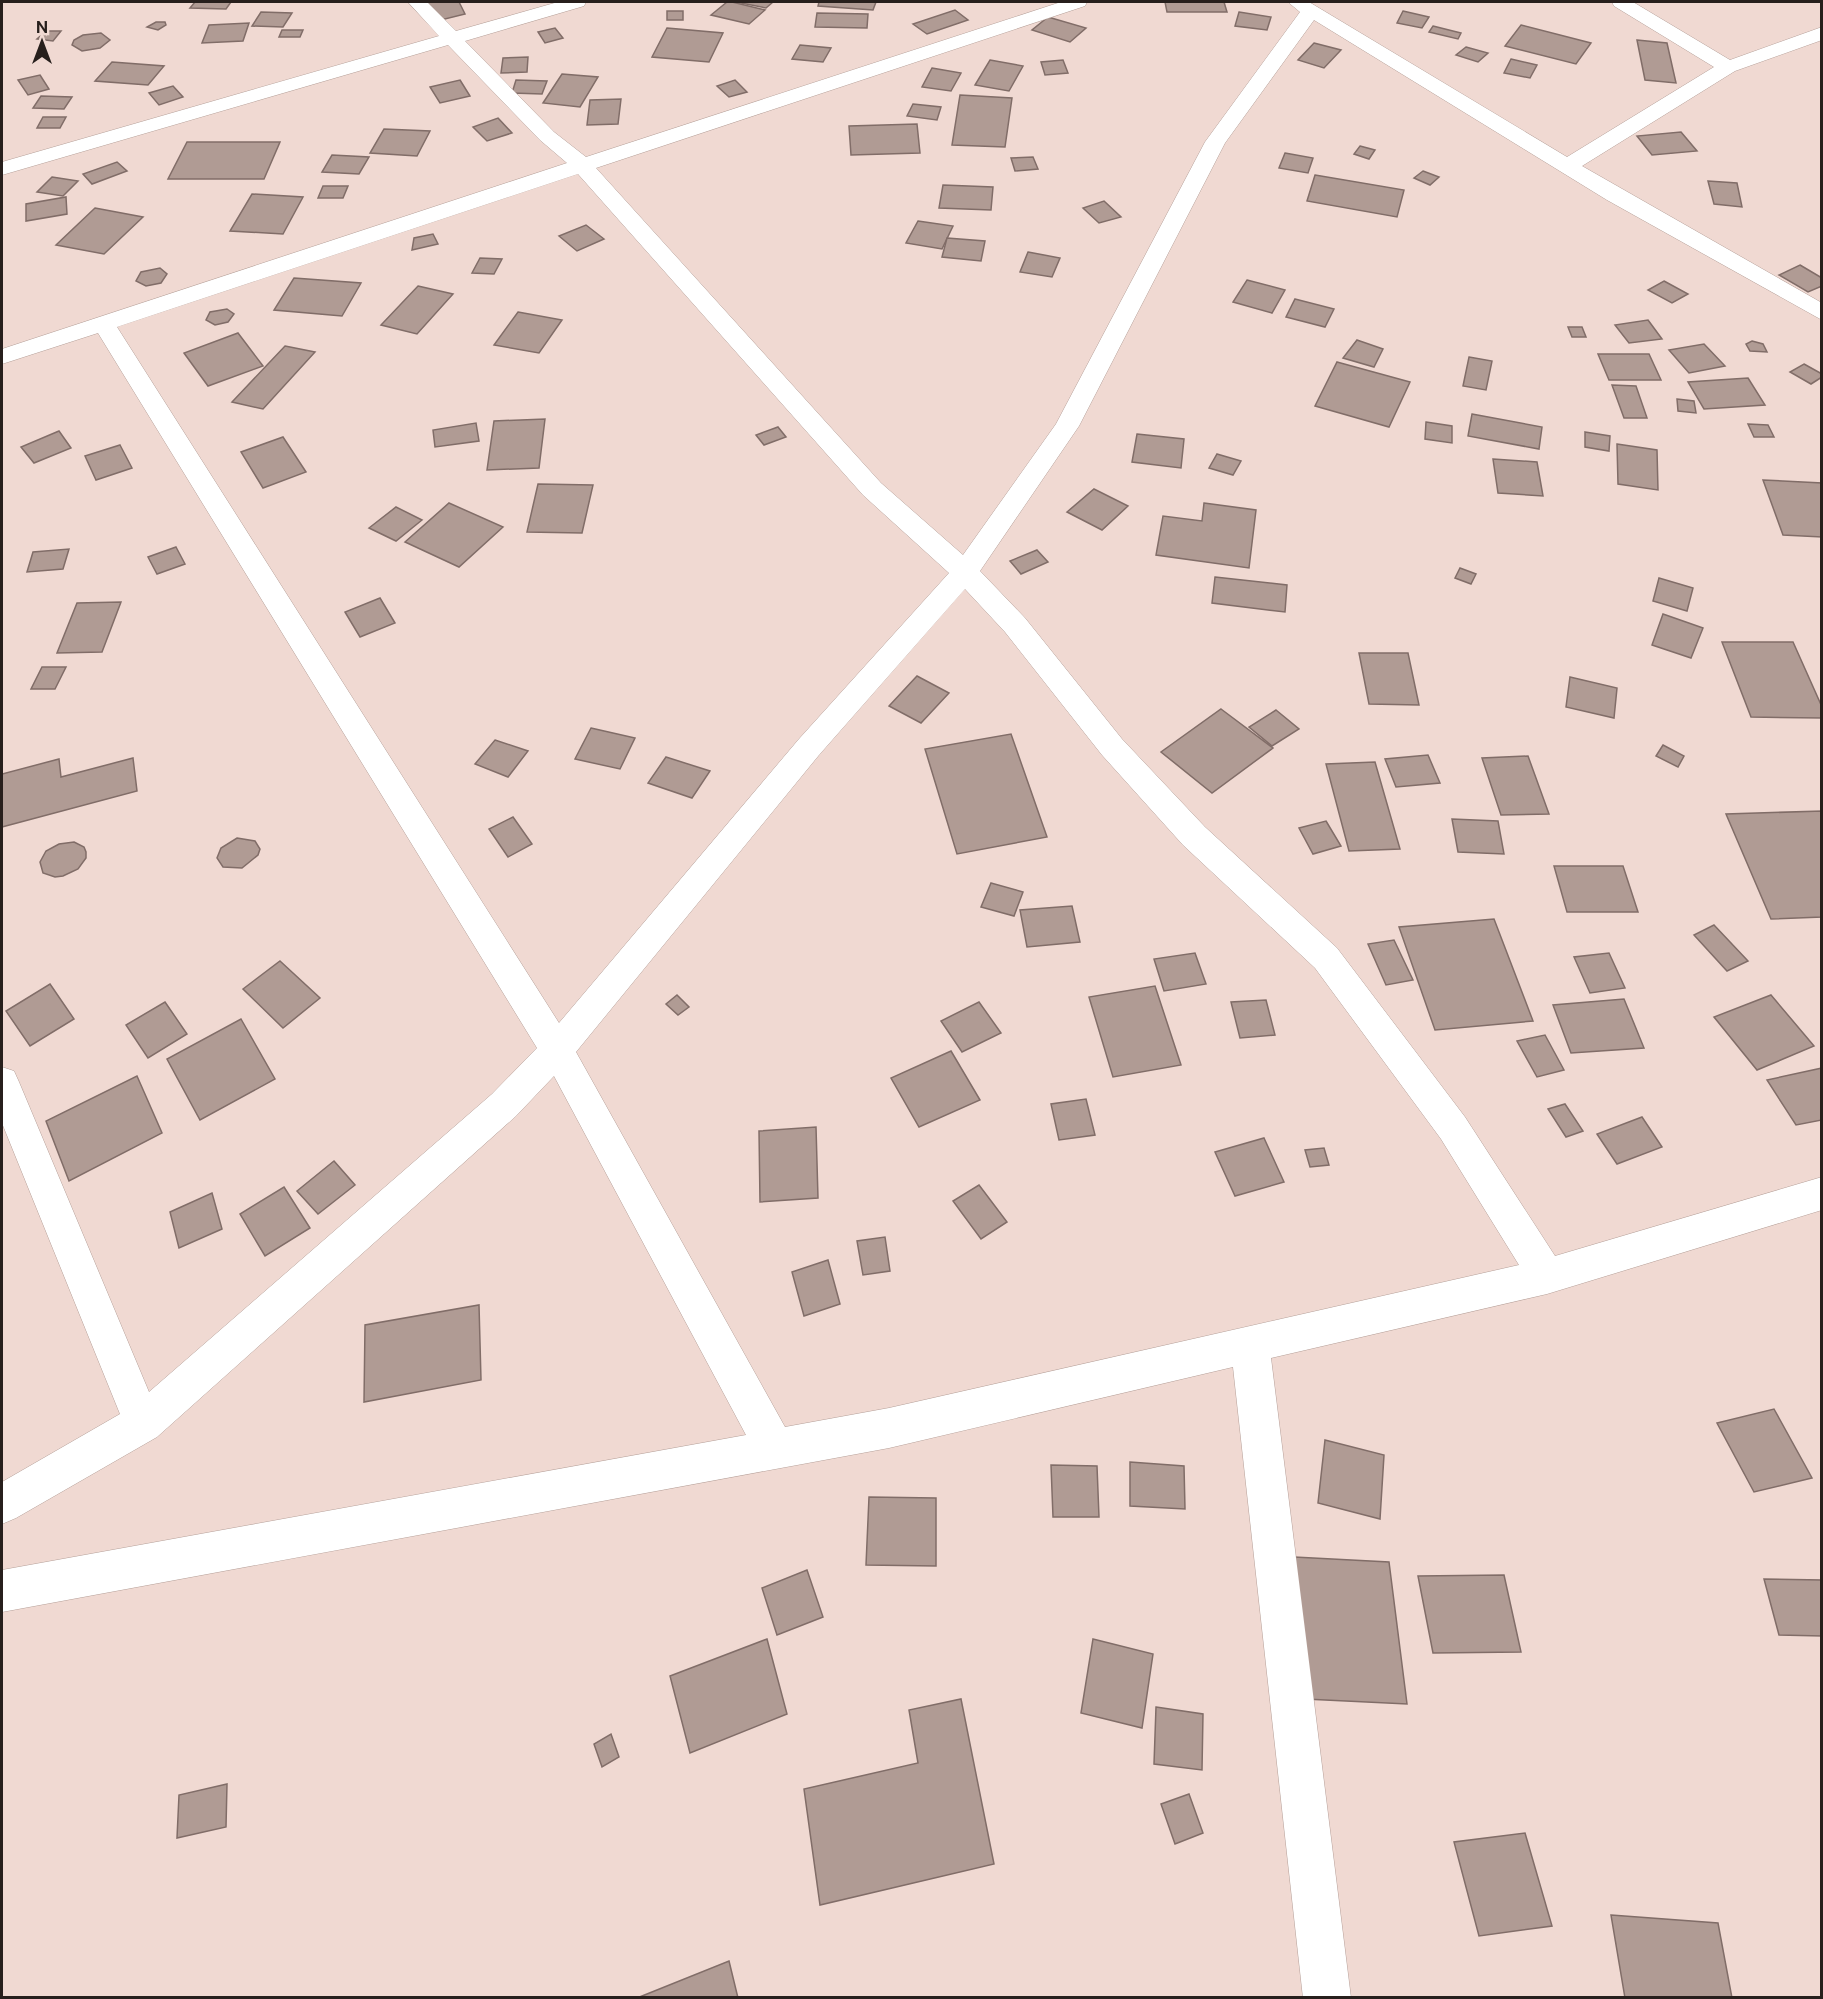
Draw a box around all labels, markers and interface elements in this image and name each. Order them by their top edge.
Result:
north arrow [12,12,72,72]
text: N [36,18,48,37]

